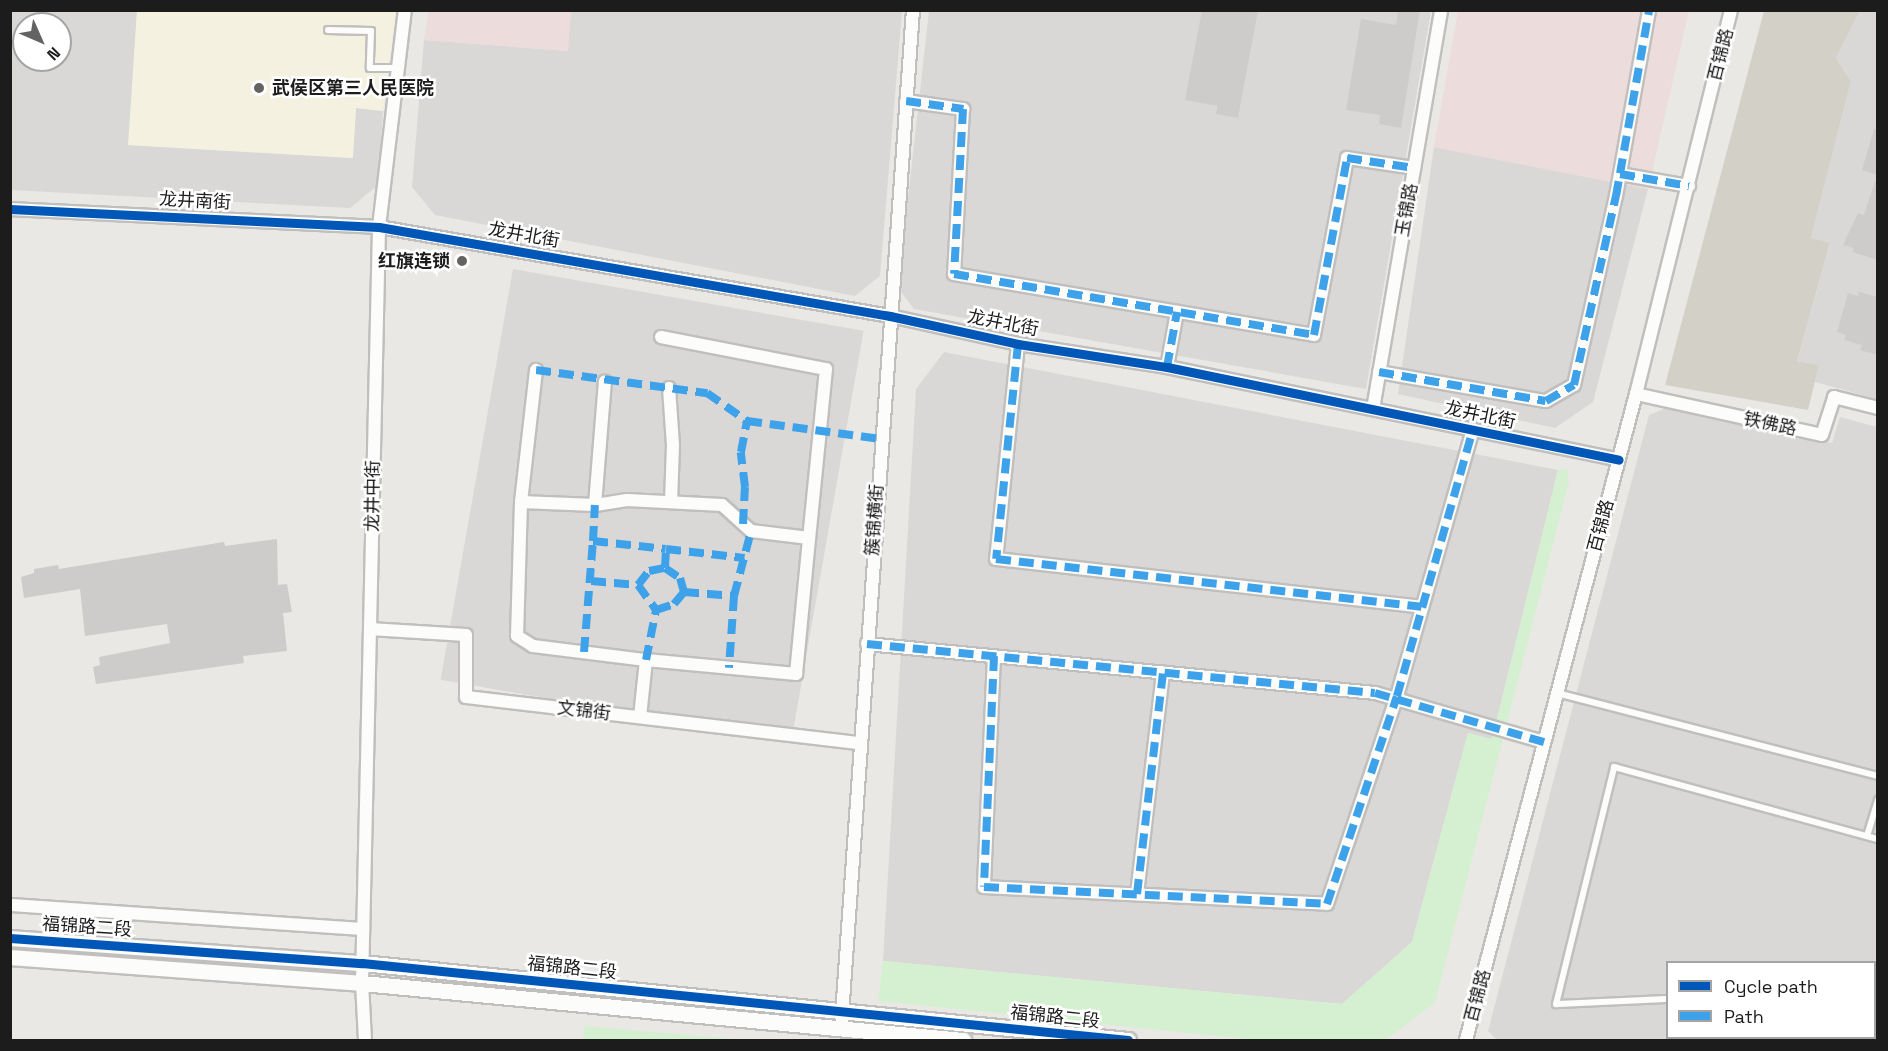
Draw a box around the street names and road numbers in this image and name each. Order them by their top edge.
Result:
street label: 百锦路 [1704,26,1738,84]
street label: 玉锦路 [1392,182,1422,238]
street label: 龙井南街 [158,188,232,214]
street label: 龙井北街 [487,218,561,252]
street label: 龙井北街 [966,306,1040,340]
street label: 龙井北街 [1443,397,1517,433]
street label: 铁佛路 [1741,408,1799,440]
street label: 龙井中街 [362,460,384,532]
street label: 簇锦横街 [862,483,888,557]
street label: 百锦路 [1584,497,1618,555]
street label: 文锦街 [556,697,612,725]
street label: 福锦路二段 [41,913,133,941]
street label: 福锦路二段 [526,953,618,983]
street label: 百锦路 [1461,967,1495,1025]
street label: 福锦路二段 [1009,1002,1101,1032]

